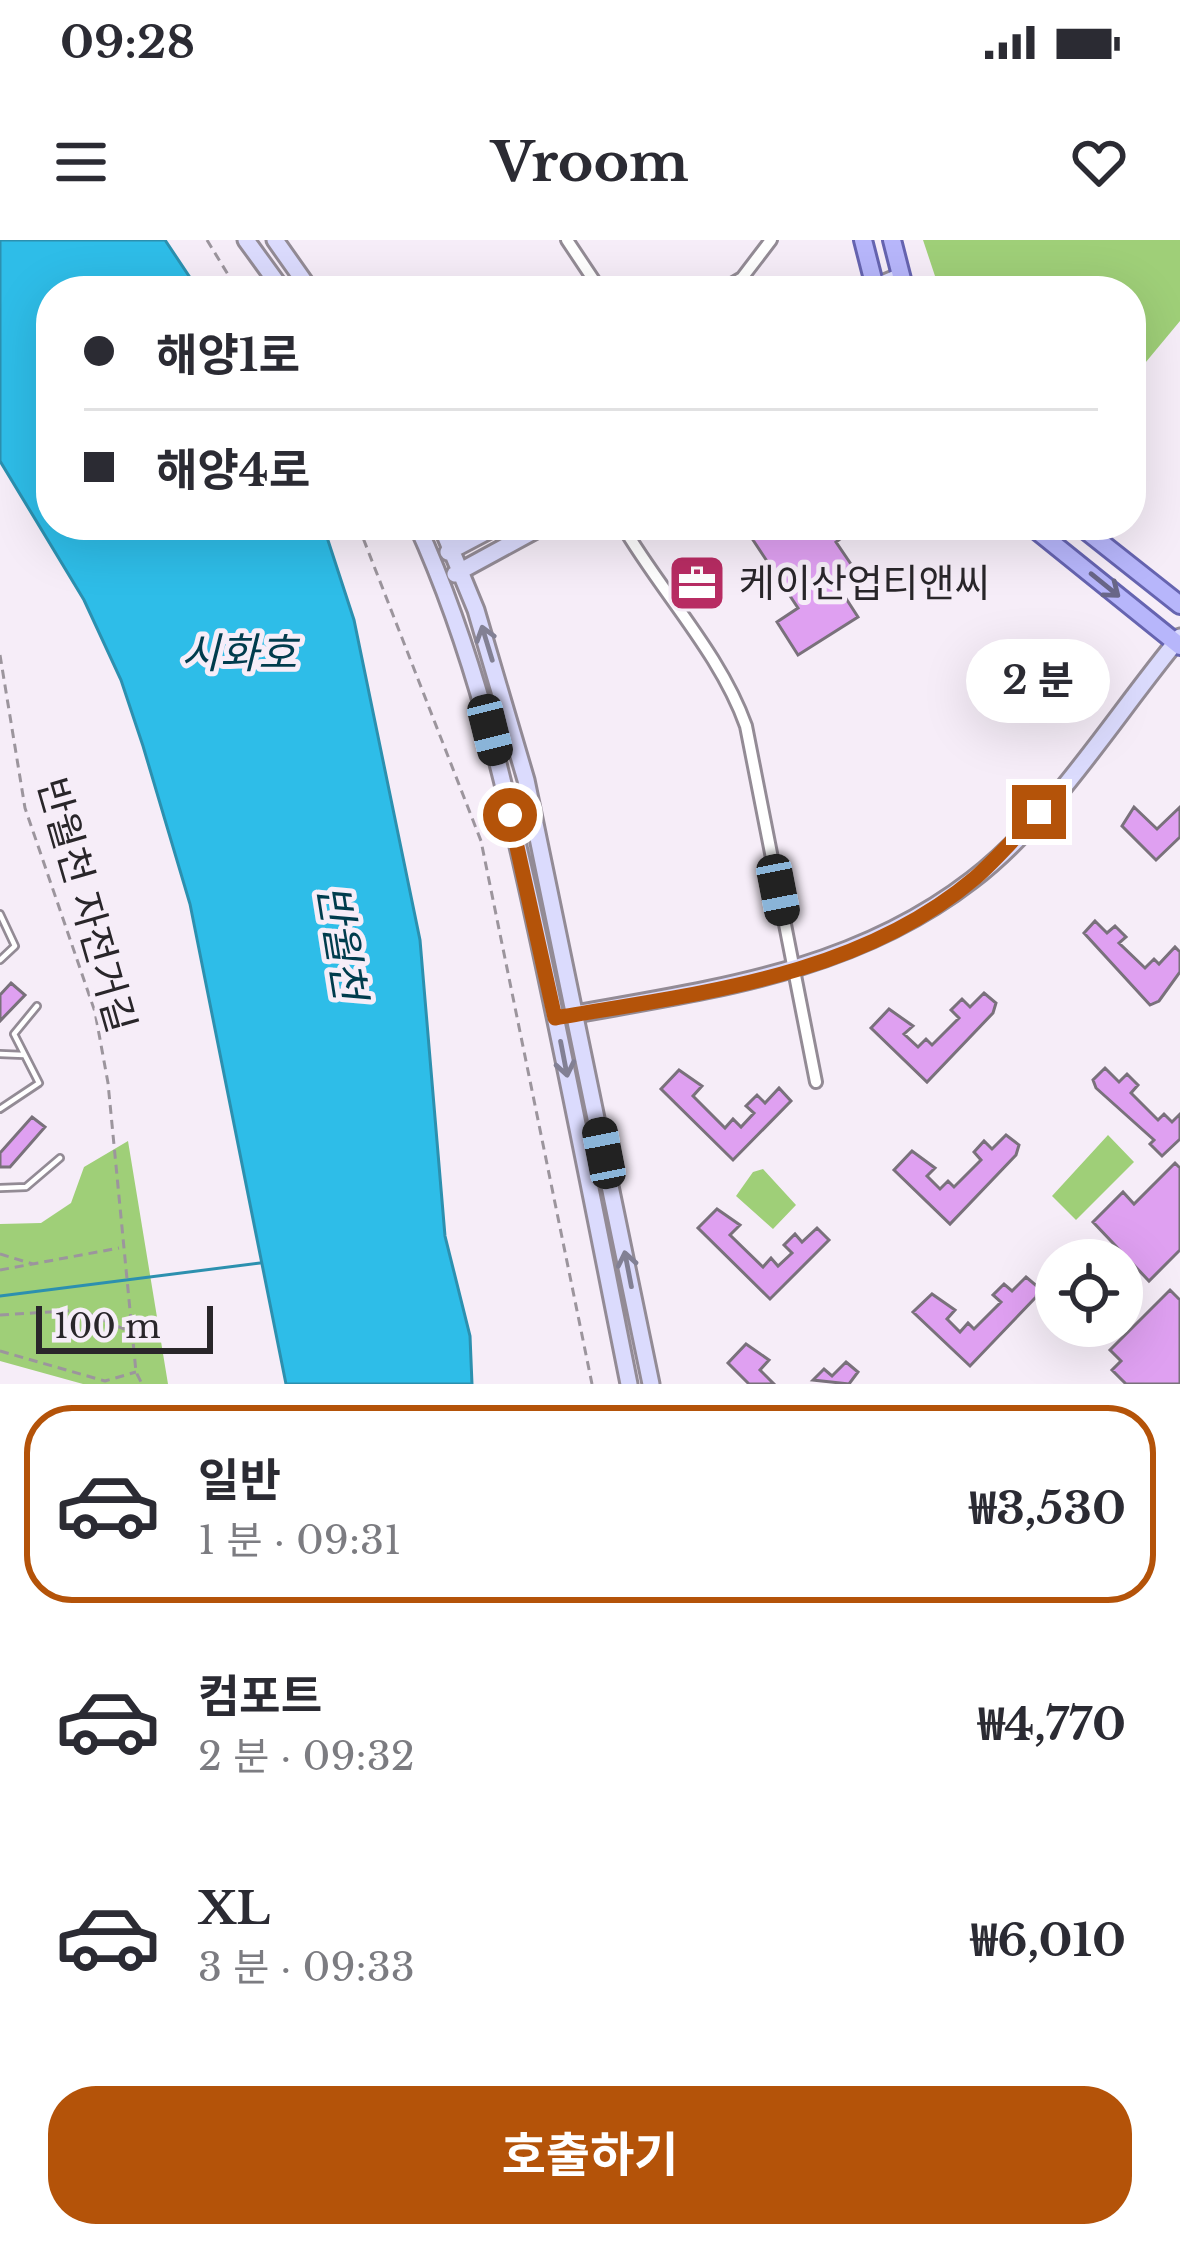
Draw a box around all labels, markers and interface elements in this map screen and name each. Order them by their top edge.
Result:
text: 09:28 [60,14,195,70]
icon: menu [48,129,114,195]
text: Vroom [491,129,689,196]
icon: heart [1066,129,1132,195]
text: 해양1로 [156,327,300,383]
text: 해양4로 [156,442,310,498]
office icon: 케이산업티앤씨 [666,552,728,614]
place label: 케이산업티앤씨 [739,559,990,608]
one-way arrow [1089,571,1120,599]
one-way arrow [475,625,497,663]
water label: 시화호 [181,627,300,679]
callout: 2 분 [967,638,1111,722]
text: 2 분 [1002,656,1074,705]
car [464,691,516,769]
street label: 반월천 자전거길 [27,772,146,1038]
route end [1012,785,1066,839]
route start [483,788,537,842]
car [753,851,803,929]
water label: 반월천 [307,881,377,1008]
one-way arrow [553,1039,576,1077]
car [579,1114,629,1192]
map controls [1035,1239,1143,1347]
button: locate [1035,1239,1143,1347]
one-way arrow [616,1251,638,1290]
scale bar [36,1300,213,1353]
text: 100 m [54,1306,161,1347]
icon: car [54,1450,162,1558]
text: 일반 [198,1452,281,1508]
text: ₩3,530 [970,1480,1126,1536]
text: 1 분 · 09:31 [198,1516,401,1565]
icon: car [54,1666,162,1774]
text: 컴포트 [198,1668,322,1724]
text: ₩4,770 [978,1696,1126,1752]
text: 2 분 · 09:32 [198,1732,415,1781]
text: XL [198,1880,270,1936]
icon: car [54,1882,162,1990]
text: ₩6,010 [971,1912,1126,1968]
text: 3 분 · 09:33 [198,1943,415,1992]
button: 호출하기 [48,2086,1132,2224]

